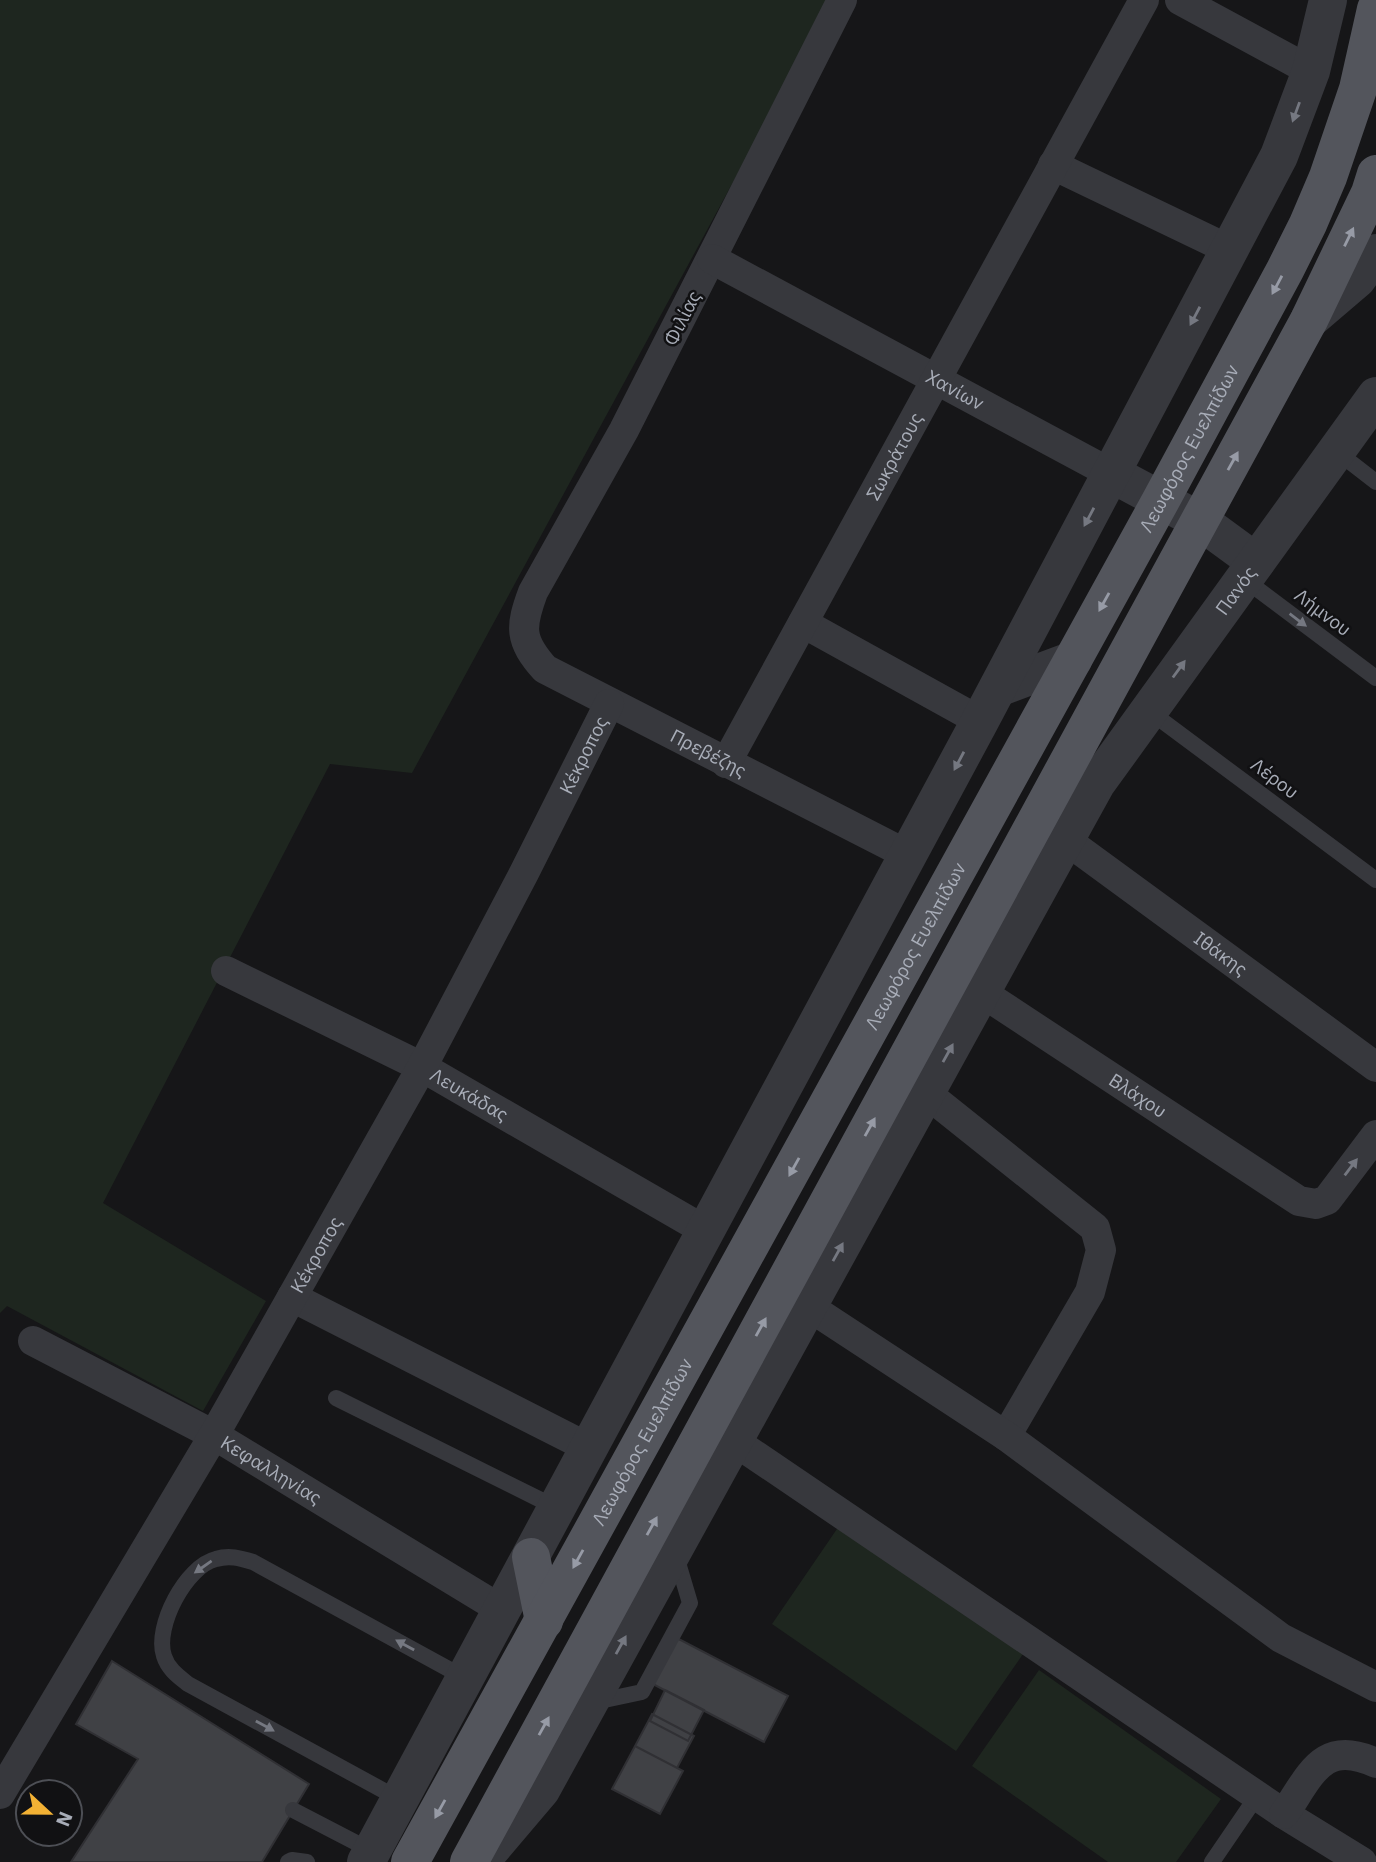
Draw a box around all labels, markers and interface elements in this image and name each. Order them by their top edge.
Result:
one-way arrow [1290,102,1301,123]
one-way arrow [1343,227,1354,247]
one-way arrow [1271,275,1283,295]
street label: Φιλίας [658,287,706,349]
one-way arrow [1190,306,1201,326]
street label: Λεωφόρος Ευελπίδων [1134,360,1244,536]
street label: Χανίων [922,364,989,415]
street label: Σωκράτους [861,408,928,504]
one-way arrow [1227,451,1239,471]
one-way arrow [1083,507,1095,527]
street label: Πανός [1210,561,1261,620]
street label: Λήμνου [1290,583,1356,641]
one-way arrow [1098,593,1110,612]
one-way arrow [1289,612,1307,627]
one-way arrow [1172,660,1186,678]
street label: Κέκροπος [554,712,613,798]
street label: Πρεβέζης [666,723,751,782]
one-way arrow [953,751,965,771]
street label: Λέρου [1246,752,1304,804]
street label: Λεωφόρος Ευελπίδων [859,858,971,1034]
street label: Ιθάκης [1189,926,1252,981]
one-way arrow [942,1043,954,1063]
street label: Λευκάδας [426,1062,513,1126]
street label: Βλάχου [1105,1068,1171,1123]
one-way arrow [864,1117,876,1137]
one-way arrow [788,1157,800,1176]
one-way arrow [1344,1158,1358,1176]
street label: Κέκροπος [285,1212,347,1297]
one-way arrow [832,1243,844,1262]
one-way arrow [755,1316,767,1336]
street label: Λεωφόρος Ευελπίδων [586,1354,698,1530]
street label: Κεφαλληνίας [216,1430,326,1510]
one-way arrow [646,1516,658,1536]
one-way arrow [572,1549,584,1569]
one-way arrow [194,1560,212,1574]
one-way arrow [615,1634,627,1654]
one-way arrow [396,1639,415,1651]
one-way arrow [538,1716,549,1736]
one-way arrow [255,1720,274,1732]
north arrow [14,1778,84,1848]
one-way arrow [434,1799,446,1819]
text: N [51,1808,78,1830]

